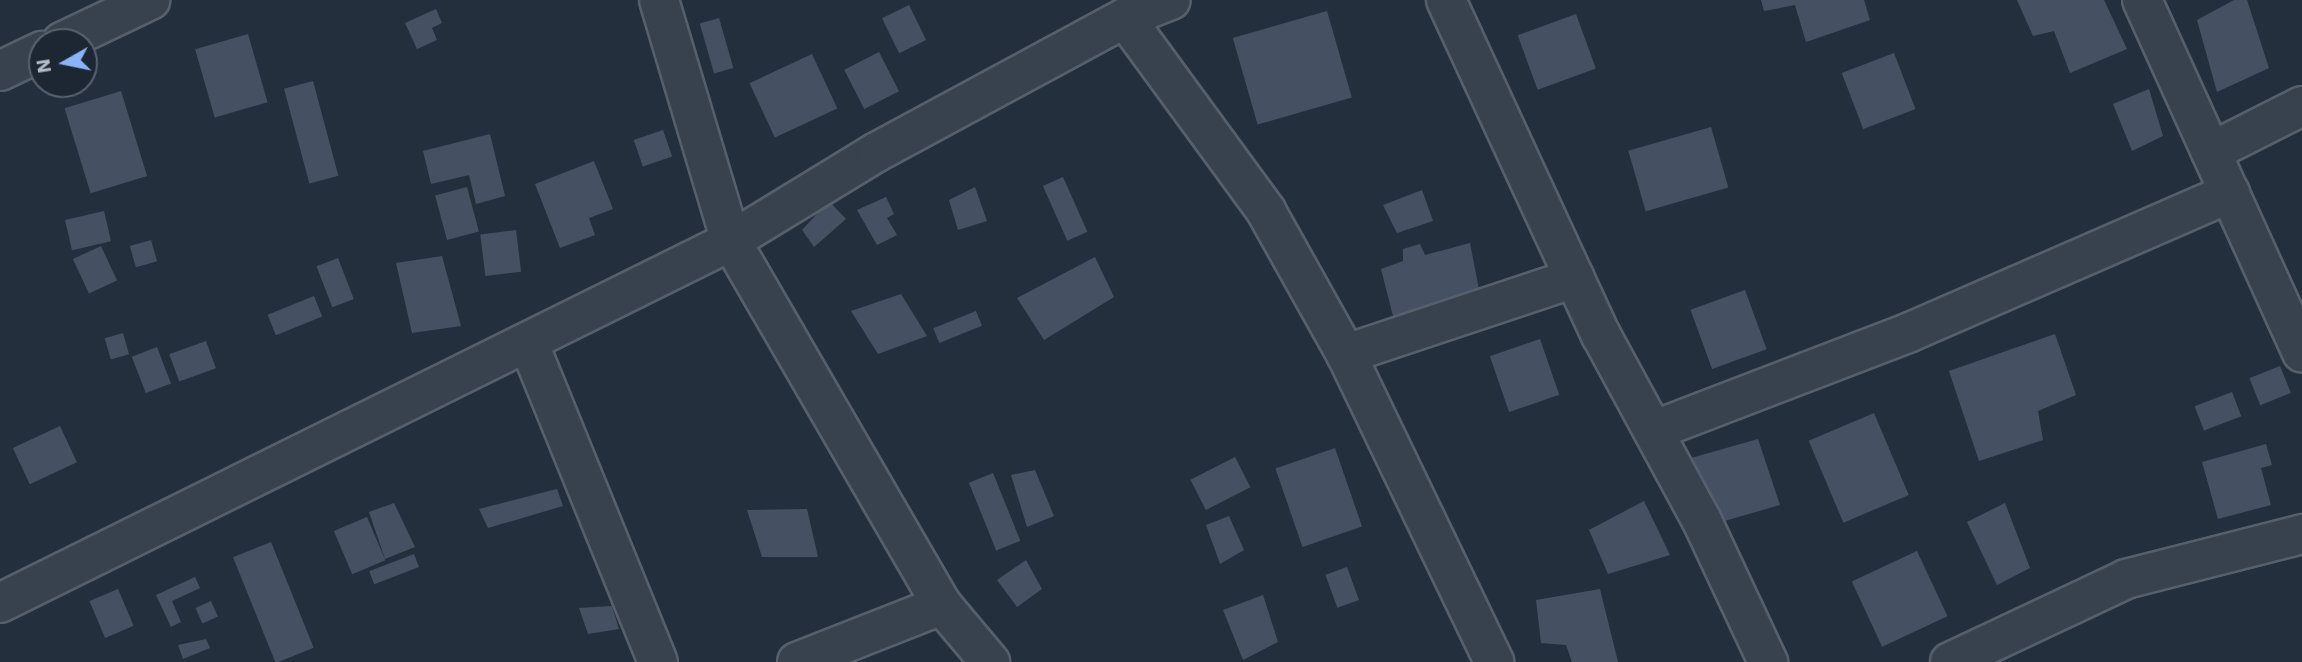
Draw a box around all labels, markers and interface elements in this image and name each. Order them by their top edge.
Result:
north arrow [28,28,98,98]
text: N [31,57,56,75]

